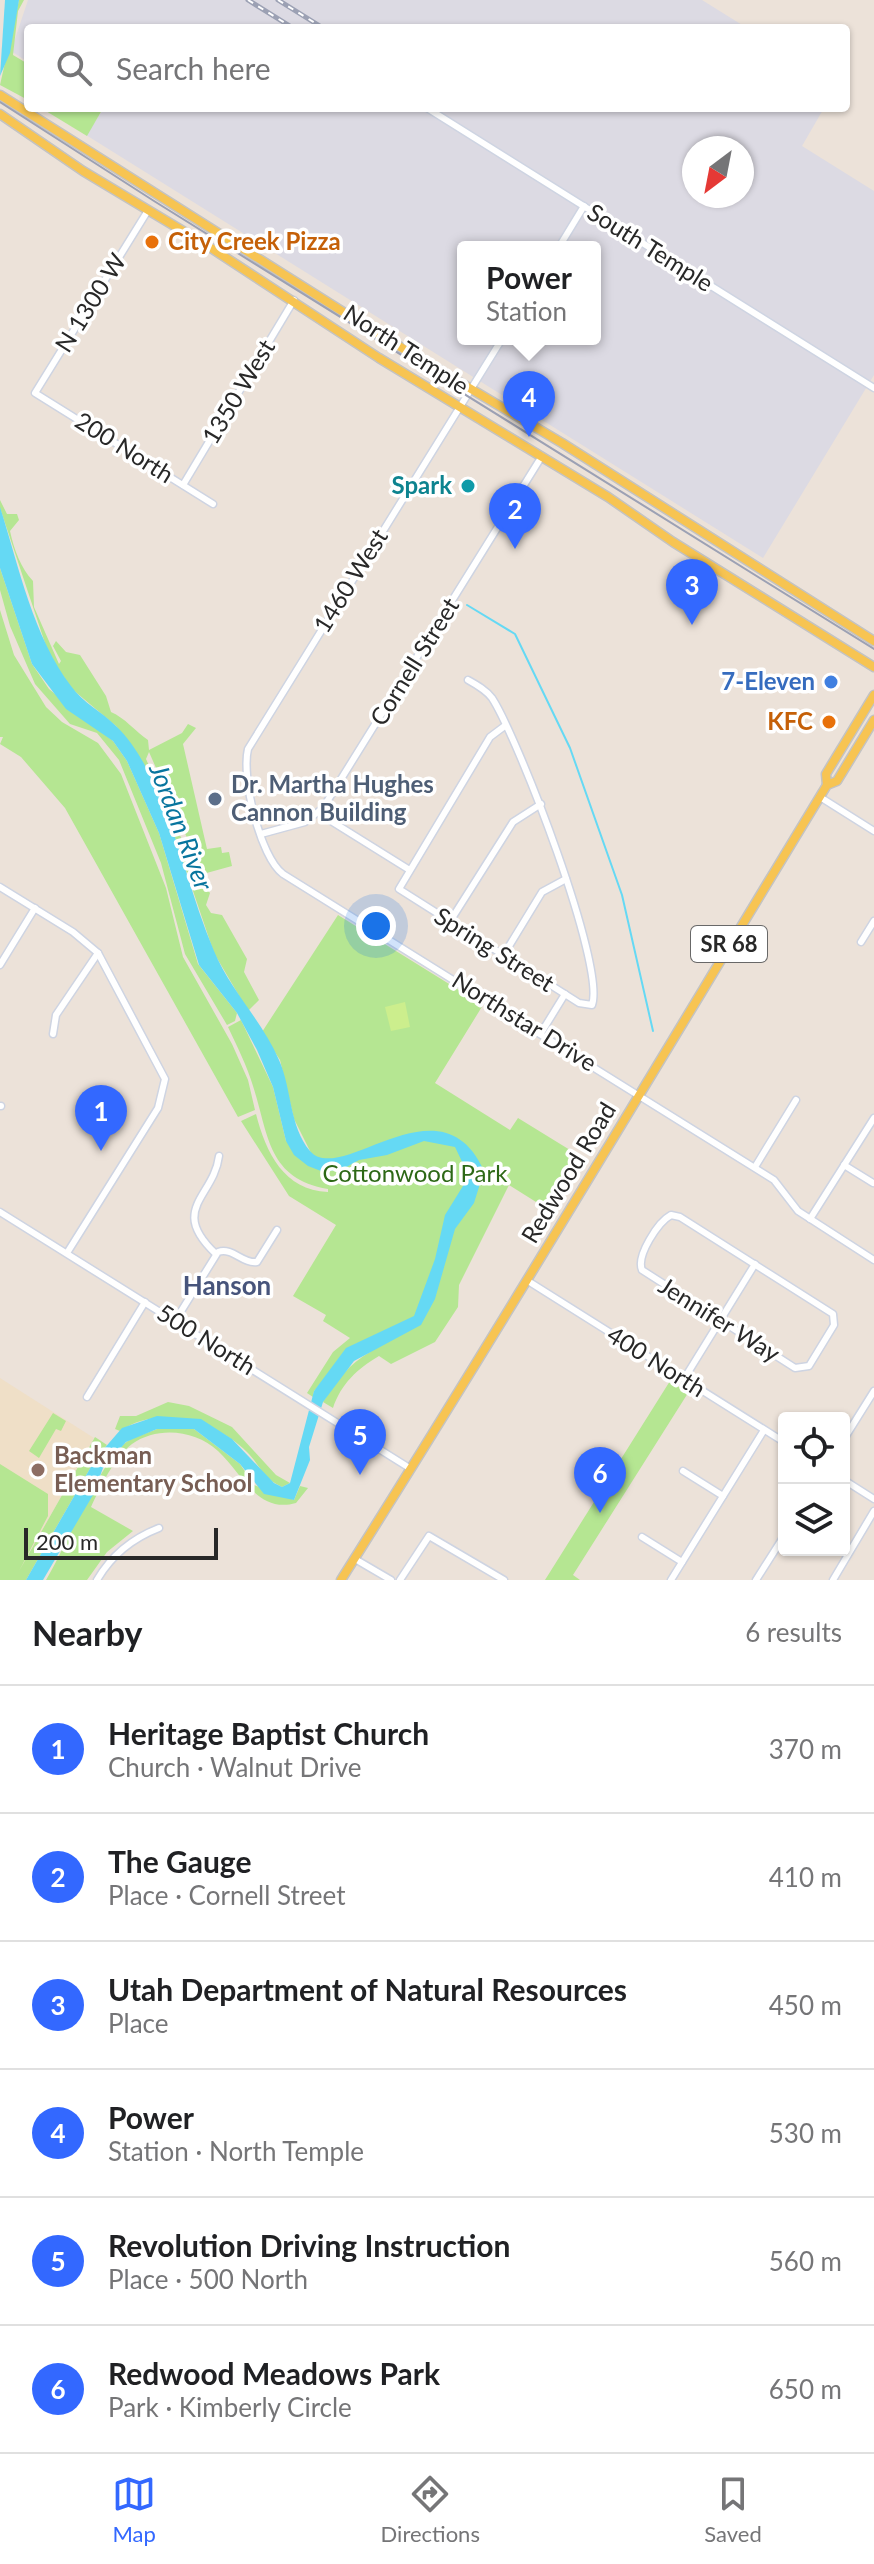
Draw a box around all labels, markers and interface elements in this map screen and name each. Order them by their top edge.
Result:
search box [24,24,850,112]
icon: search [52,46,96,90]
text: Search here [116,50,271,86]
north arrow [682,136,754,208]
street label: South Temple [583,197,719,297]
place label: City Creek Pizza [168,226,341,255]
marker: City Creek Pizza [143,233,161,251]
popup [457,241,601,345]
street label: N 1300 W [48,247,131,357]
text: Power [486,259,572,295]
text: Station [486,295,567,327]
street label: North Temple [339,298,475,400]
street label: 1350 West [195,333,280,449]
pin: 4 [503,371,555,437]
street label: 200 North [70,405,179,488]
place label: Spark [391,470,452,499]
marker: Spark [459,477,477,495]
pin: 2 [489,483,541,549]
street label: 1460 West [307,523,393,637]
pin: 3 [666,559,718,625]
street label: Cornell Street [363,592,465,730]
place label: 7-Eleven [721,666,815,695]
marker: 7-Eleven [822,673,840,691]
place label: KFC [767,706,813,735]
marker: KFC [820,713,838,731]
water label: Jordan River [143,758,221,896]
place label: Dr. Martha Hughes Cannon Building [231,769,434,826]
marker: Dr. Martha Hughes Cannon Building [206,790,224,808]
street label: Spring Street [429,900,560,997]
your location [356,906,396,946]
road number: SR 68 [691,926,767,962]
street label: Northstar Drive [447,965,602,1077]
pin: 1 [75,1085,127,1151]
street label: Redwood Road [514,1097,621,1248]
park label: Cottonwood Park [323,1158,508,1187]
district label: Hanson [183,1269,271,1301]
street label: Jennifer Way [654,1270,786,1368]
street label: 500 North [152,1297,261,1380]
street label: 400 North [602,1319,711,1402]
pin: 5 [334,1409,386,1475]
map controls [778,1412,850,1556]
button: locate [778,1412,850,1484]
place label: Backman Elementary School [54,1440,253,1497]
pin: 6 [574,1447,626,1513]
marker: Backman Elementary School [29,1461,47,1479]
button: layers [778,1484,850,1556]
scale bar [24,1524,218,1560]
text: 200 m [36,1528,98,1555]
text: Nearby [32,1612,143,1653]
text: 6 results [745,1616,842,1648]
text: Heritage Baptist Church [108,1715,429,1751]
text: 1 [50,1733,66,1765]
text: 370 m [769,1733,842,1765]
text: Church · Walnut Drive [108,1751,361,1783]
text: The Gauge [108,1843,251,1879]
text: 2 [50,1861,66,1893]
text: 410 m [769,1861,842,1893]
text: Place · Cornell Street [108,1879,346,1911]
text: Utah Department of Natural Resources [108,1971,627,2007]
text: 3 [50,1989,66,2021]
text: 450 m [769,1989,842,2021]
text: Place [108,2007,169,2039]
text: Power [108,2099,194,2135]
text: 4 [50,2117,66,2149]
text: 530 m [769,2117,842,2149]
text: Station · North Temple [108,2135,364,2167]
text: Revolution Driving Instruction [108,2227,510,2263]
text: 5 [50,2245,66,2277]
text: 560 m [769,2245,842,2277]
text: Place · 500 North [108,2263,308,2295]
text: Redwood Meadows Park [108,2355,440,2391]
text: 6 [50,2373,66,2405]
text: 650 m [769,2373,842,2405]
text: Park · Kimberly Circle [108,2391,352,2423]
tab: Map [112,2472,156,2547]
tab: Directions [381,2472,480,2547]
tab: Saved [704,2472,762,2547]

